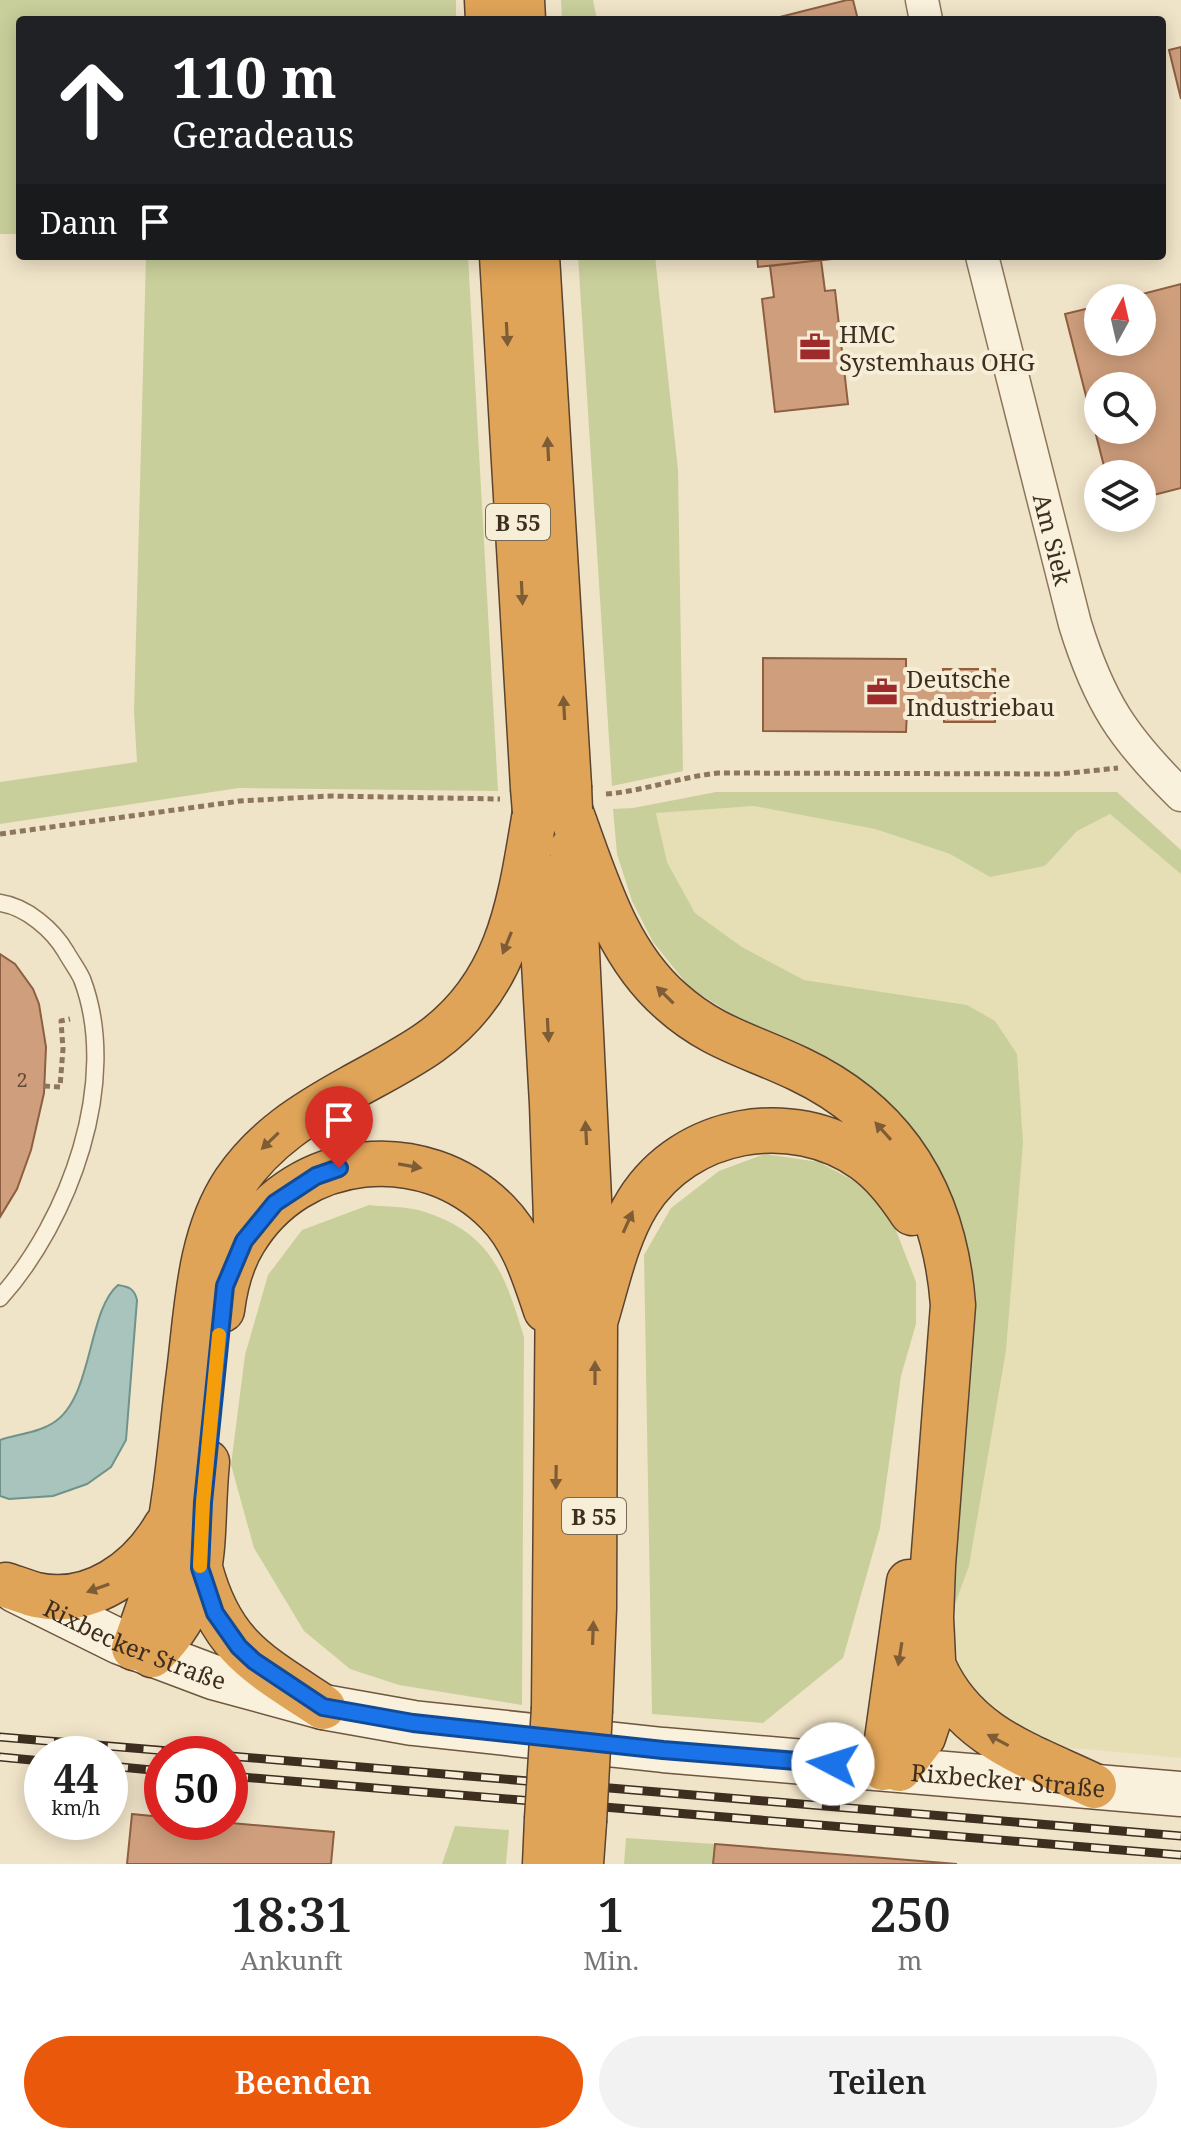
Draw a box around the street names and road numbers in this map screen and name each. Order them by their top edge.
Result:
street label: Am Siek [1026,490,1081,589]
road number: B 55 [486,504,550,540]
road number: B 55 [562,1498,626,1534]
street label: Rixbecker Straße [39,1591,230,1696]
street label: Rixbecker Straße [910,1755,1107,1804]

